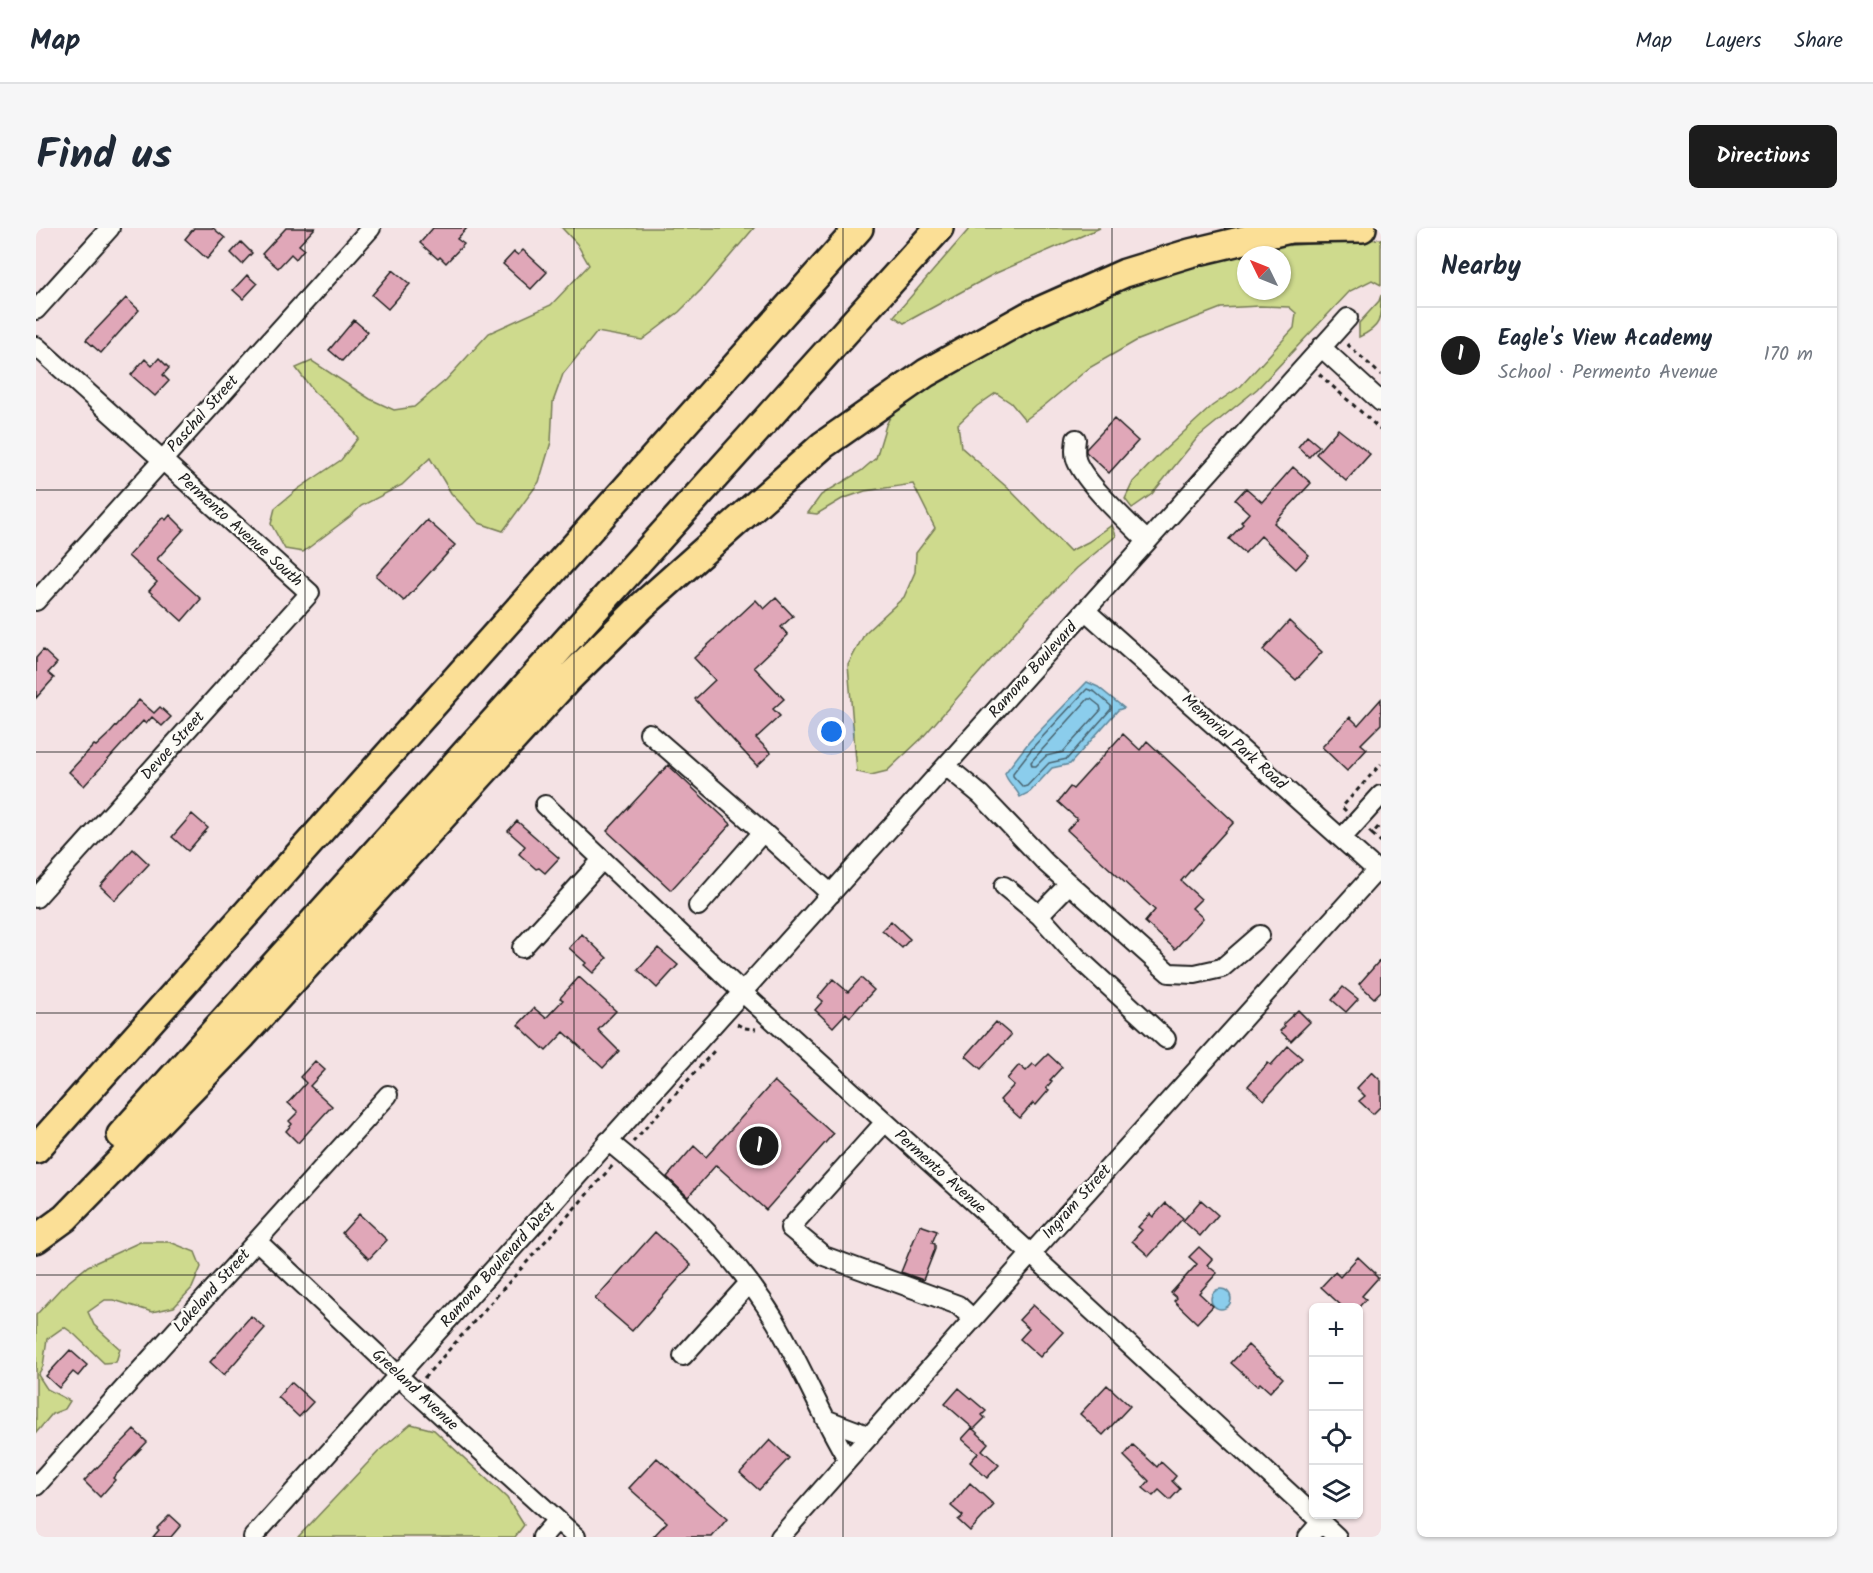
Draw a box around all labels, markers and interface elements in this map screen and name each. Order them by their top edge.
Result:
text: Map [30,19,81,64]
text: Map [1635,25,1672,58]
text: Layers [1705,25,1761,58]
text: Share [1794,25,1843,58]
text: Find us [36,123,172,190]
button: Directions [1689,125,1837,188]
north arrow [1237,246,1291,300]
text: Nearby [1441,246,1521,288]
text: Eagle's View Academy [1498,322,1712,357]
text: 1 [1457,339,1464,371]
text: 170 m [1764,339,1813,371]
text: School · Permento Avenue [1498,357,1718,389]
street label: Paschal Street [161,369,245,458]
street label: Permento Avenue South [172,467,308,593]
street label: Ramona Boulevard [983,615,1084,724]
street label: Memorial Park Road [1176,688,1293,797]
street label: Devoe Street [135,705,212,786]
your location [817,717,846,746]
pin: 1 [740,1124,778,1168]
street label: Permento Avenue [888,1124,992,1220]
street label: Ingram Street [1036,1158,1118,1245]
street label: Ramona Boulevard West [434,1196,562,1334]
street label: Lakeland Street [167,1243,257,1339]
map controls [1309,1303,1363,1519]
button: + [1309,1303,1363,1357]
street label: Greeland Avenue [366,1343,464,1437]
button: − [1309,1357,1363,1411]
button: locate [1309,1411,1363,1465]
button: layers [1309,1465,1363,1519]

